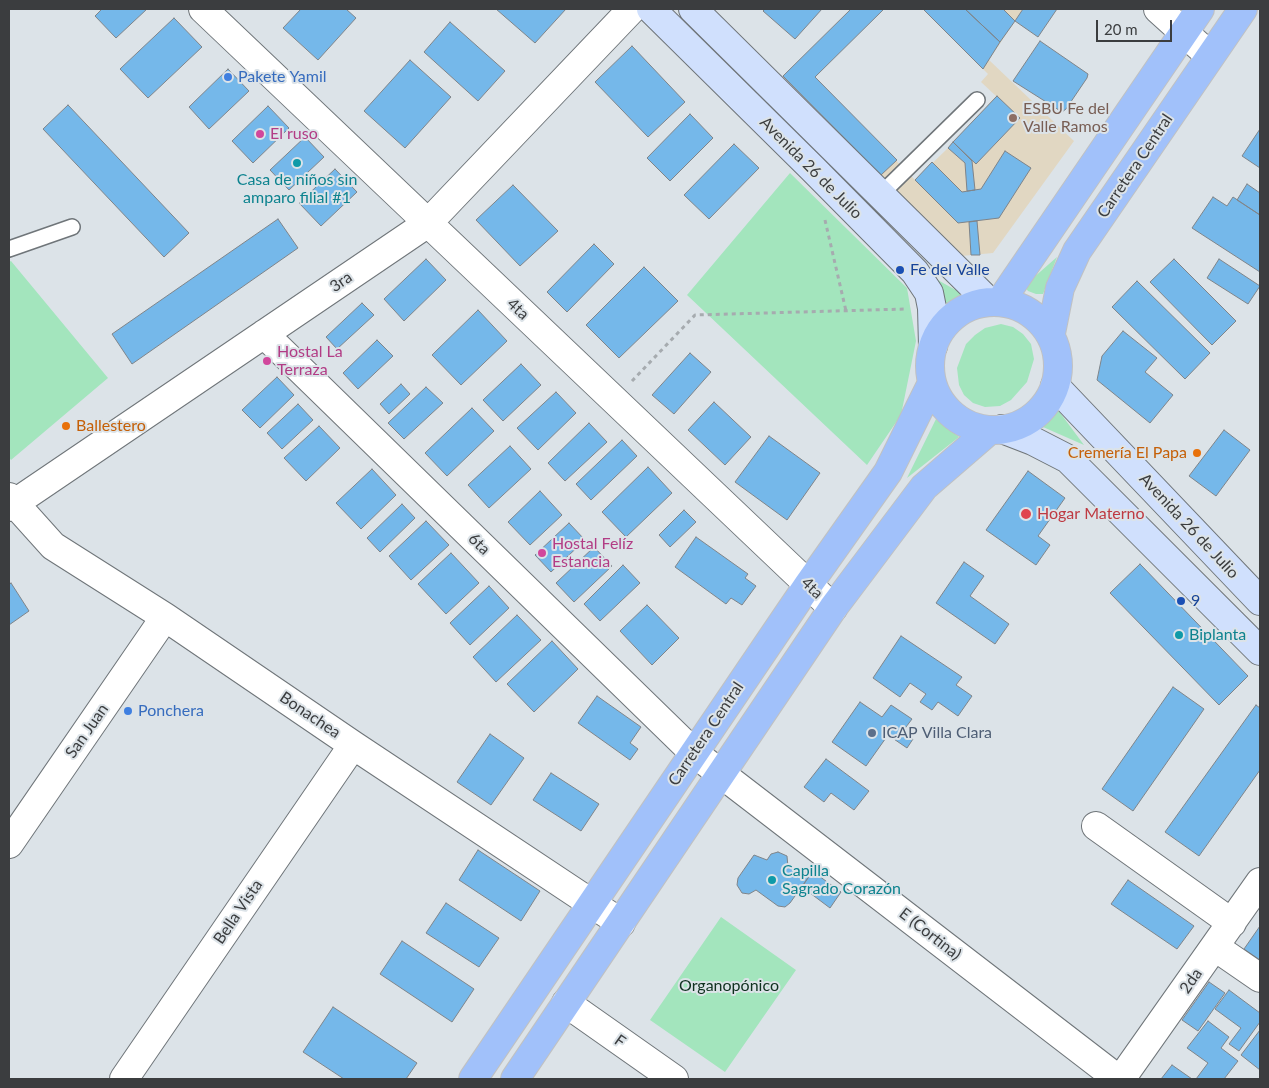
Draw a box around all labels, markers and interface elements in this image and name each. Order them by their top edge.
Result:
scale bar [1099,10,1175,42]
text: 20 m [1104,20,1138,38]
place label: Pakete Yamil [238,67,327,87]
marker: Pakete Yamil [222,71,234,83]
place label: ESBU Fe del Valle Ramos [1023,99,1109,137]
street label: Carretera Central [1093,110,1177,222]
marker: ESBU Fe del Valle Ramos [1007,112,1019,124]
street label: Avenida 26 de Julio [756,113,866,223]
place label: El ruso [270,124,318,144]
marker: El ruso [254,128,266,140]
marker: Casa de niños sin amparo filial #1 [291,157,303,169]
place label: Casa de niños sin amparo filial #1 [237,170,357,208]
place label: Fe del Valle [910,260,990,280]
marker: Fe del Valle [894,264,906,276]
street label: 3ra [326,268,356,296]
street label: 4ta [503,294,533,324]
place label: Hostal La Terraza [277,342,343,380]
marker: Hostal La Terraza [261,355,273,367]
place label: Ballestero [76,416,146,436]
marker: Ballestero [60,420,72,432]
place label: Cremería El Papa [1068,443,1187,463]
marker: Cremería El Papa [1191,447,1203,459]
street label: Avenida 26 de Julio [1135,469,1243,583]
place label: Hogar Materno [1037,504,1145,524]
marker: Hogar Materno [1019,507,1033,521]
street label: 6ta [464,529,494,559]
place label: Hostal Felíz Estancia [552,534,633,572]
marker: Hostal Felíz Estancia [536,547,548,559]
street label: 4ta [797,573,827,603]
place label: 9 [1191,591,1200,611]
marker: 9 [1175,595,1187,607]
place label: Biplanta [1189,625,1246,645]
marker: Biplanta [1173,629,1185,641]
street label: Carretera Central [664,678,748,790]
street label: Bonachea [276,688,344,742]
street label: San Juan [61,700,113,762]
place label: Ponchera [138,701,204,721]
marker: Ponchera [122,705,134,717]
place label: ICAP Villa Clara [882,723,992,743]
marker: ICAP Villa Clara [866,727,878,739]
place label: Capilla Sagrado Corazón [782,861,901,899]
marker: Capilla Sagrado Corazón [766,874,778,886]
street label: Bella Vista [209,876,267,948]
street label: E (Cortina) [895,904,965,964]
street label: 2da [1176,965,1206,997]
park label: Organopónico [679,976,779,996]
street label: F [611,1031,629,1051]

